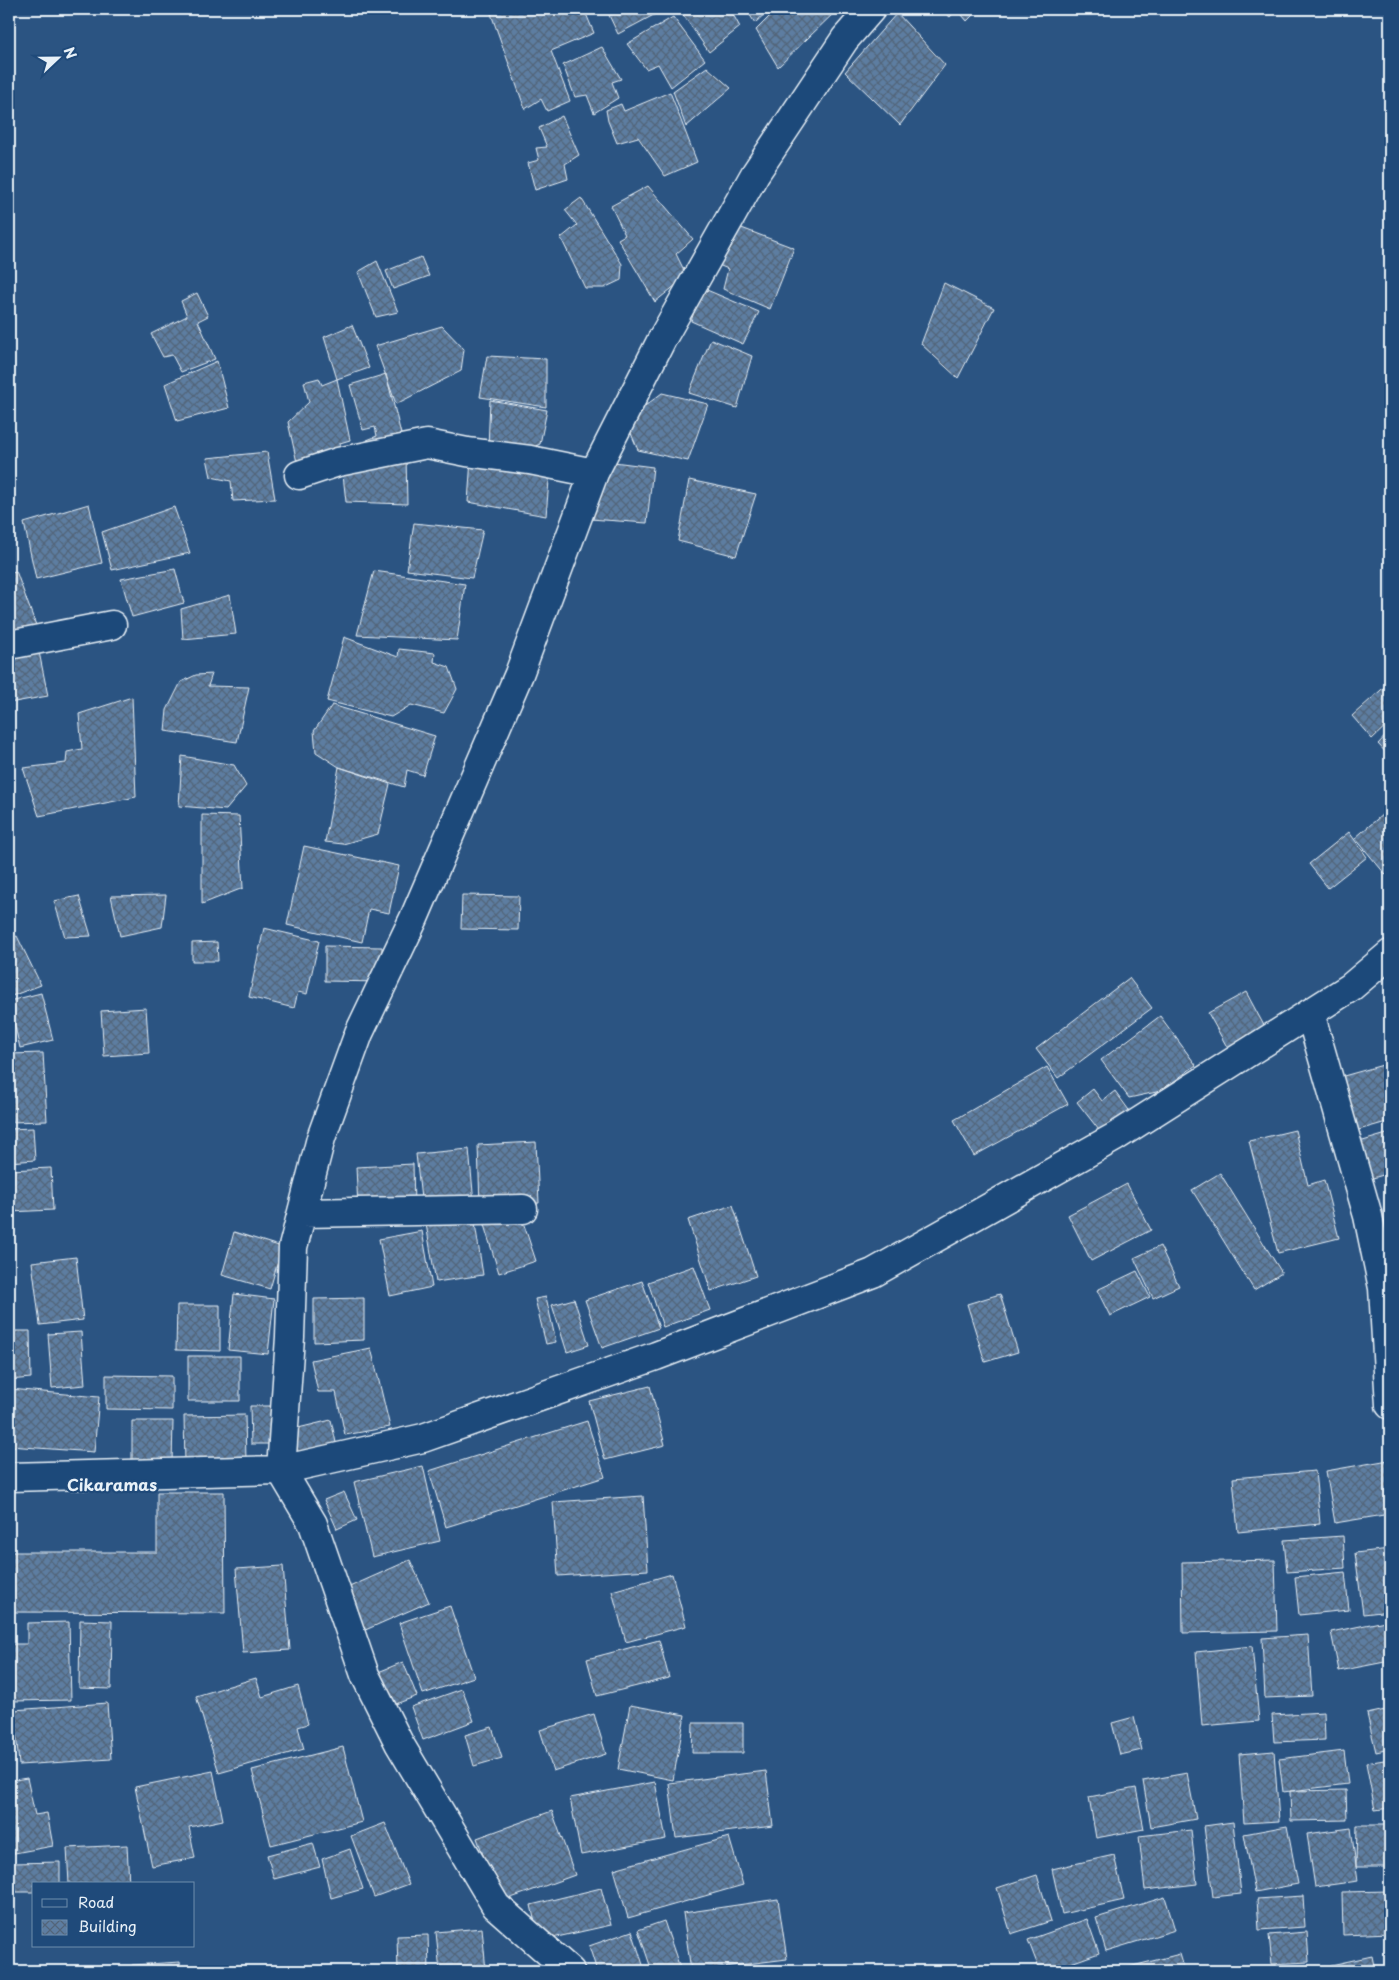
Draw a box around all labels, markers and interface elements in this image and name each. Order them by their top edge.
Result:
north arrow [32,32,82,82]
text: N [59,44,82,62]
district label: Cikaramas [67,1472,157,1496]
legend [32,1882,195,1948]
text: Road [78,1890,114,1913]
text: Building [78,1914,137,1937]

